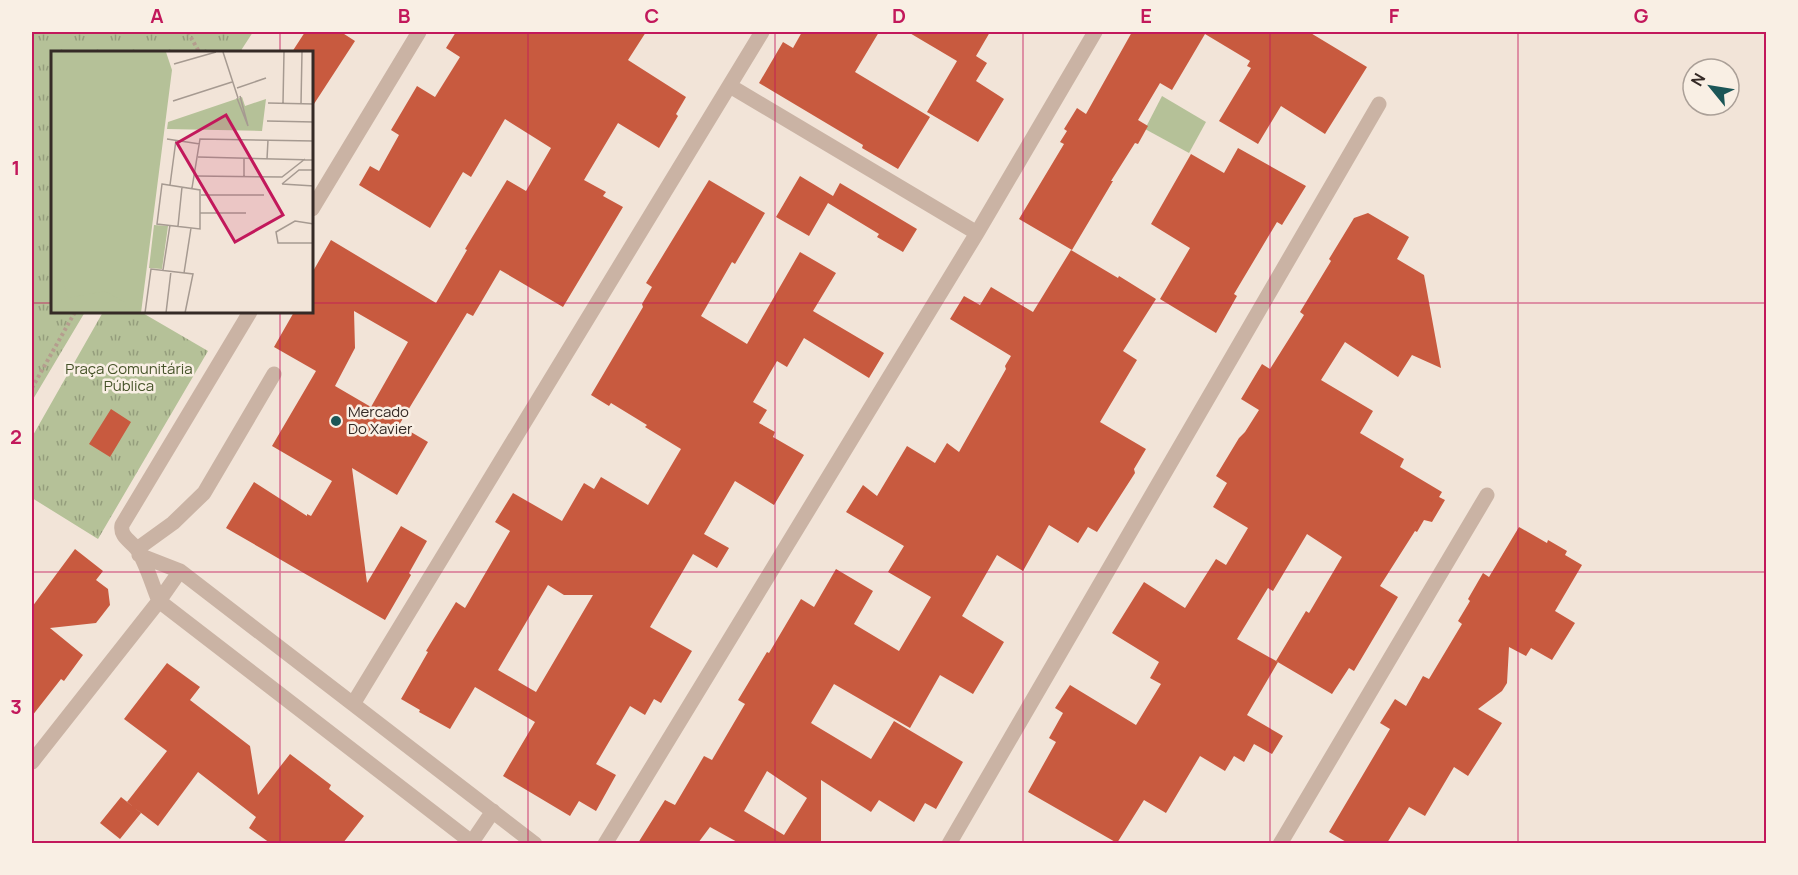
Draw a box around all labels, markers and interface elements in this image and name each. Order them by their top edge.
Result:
text: A [150,2,164,29]
text: B [398,2,411,29]
text: C [645,2,659,29]
text: D [892,2,906,29]
text: E [1140,2,1152,29]
text: F [1389,2,1400,29]
text: G [1634,2,1649,29]
inset map [51,51,314,314]
north arrow [1681,57,1741,117]
text: N [1686,69,1710,90]
text: 1 [12,154,20,181]
park label: Praça Comunitária Pública [65,358,193,396]
place label: Mercado Do Xavier [348,401,413,439]
marker: Mercado Do Xavier [329,414,343,428]
text: 2 [10,423,22,450]
text: 3 [10,693,22,720]

